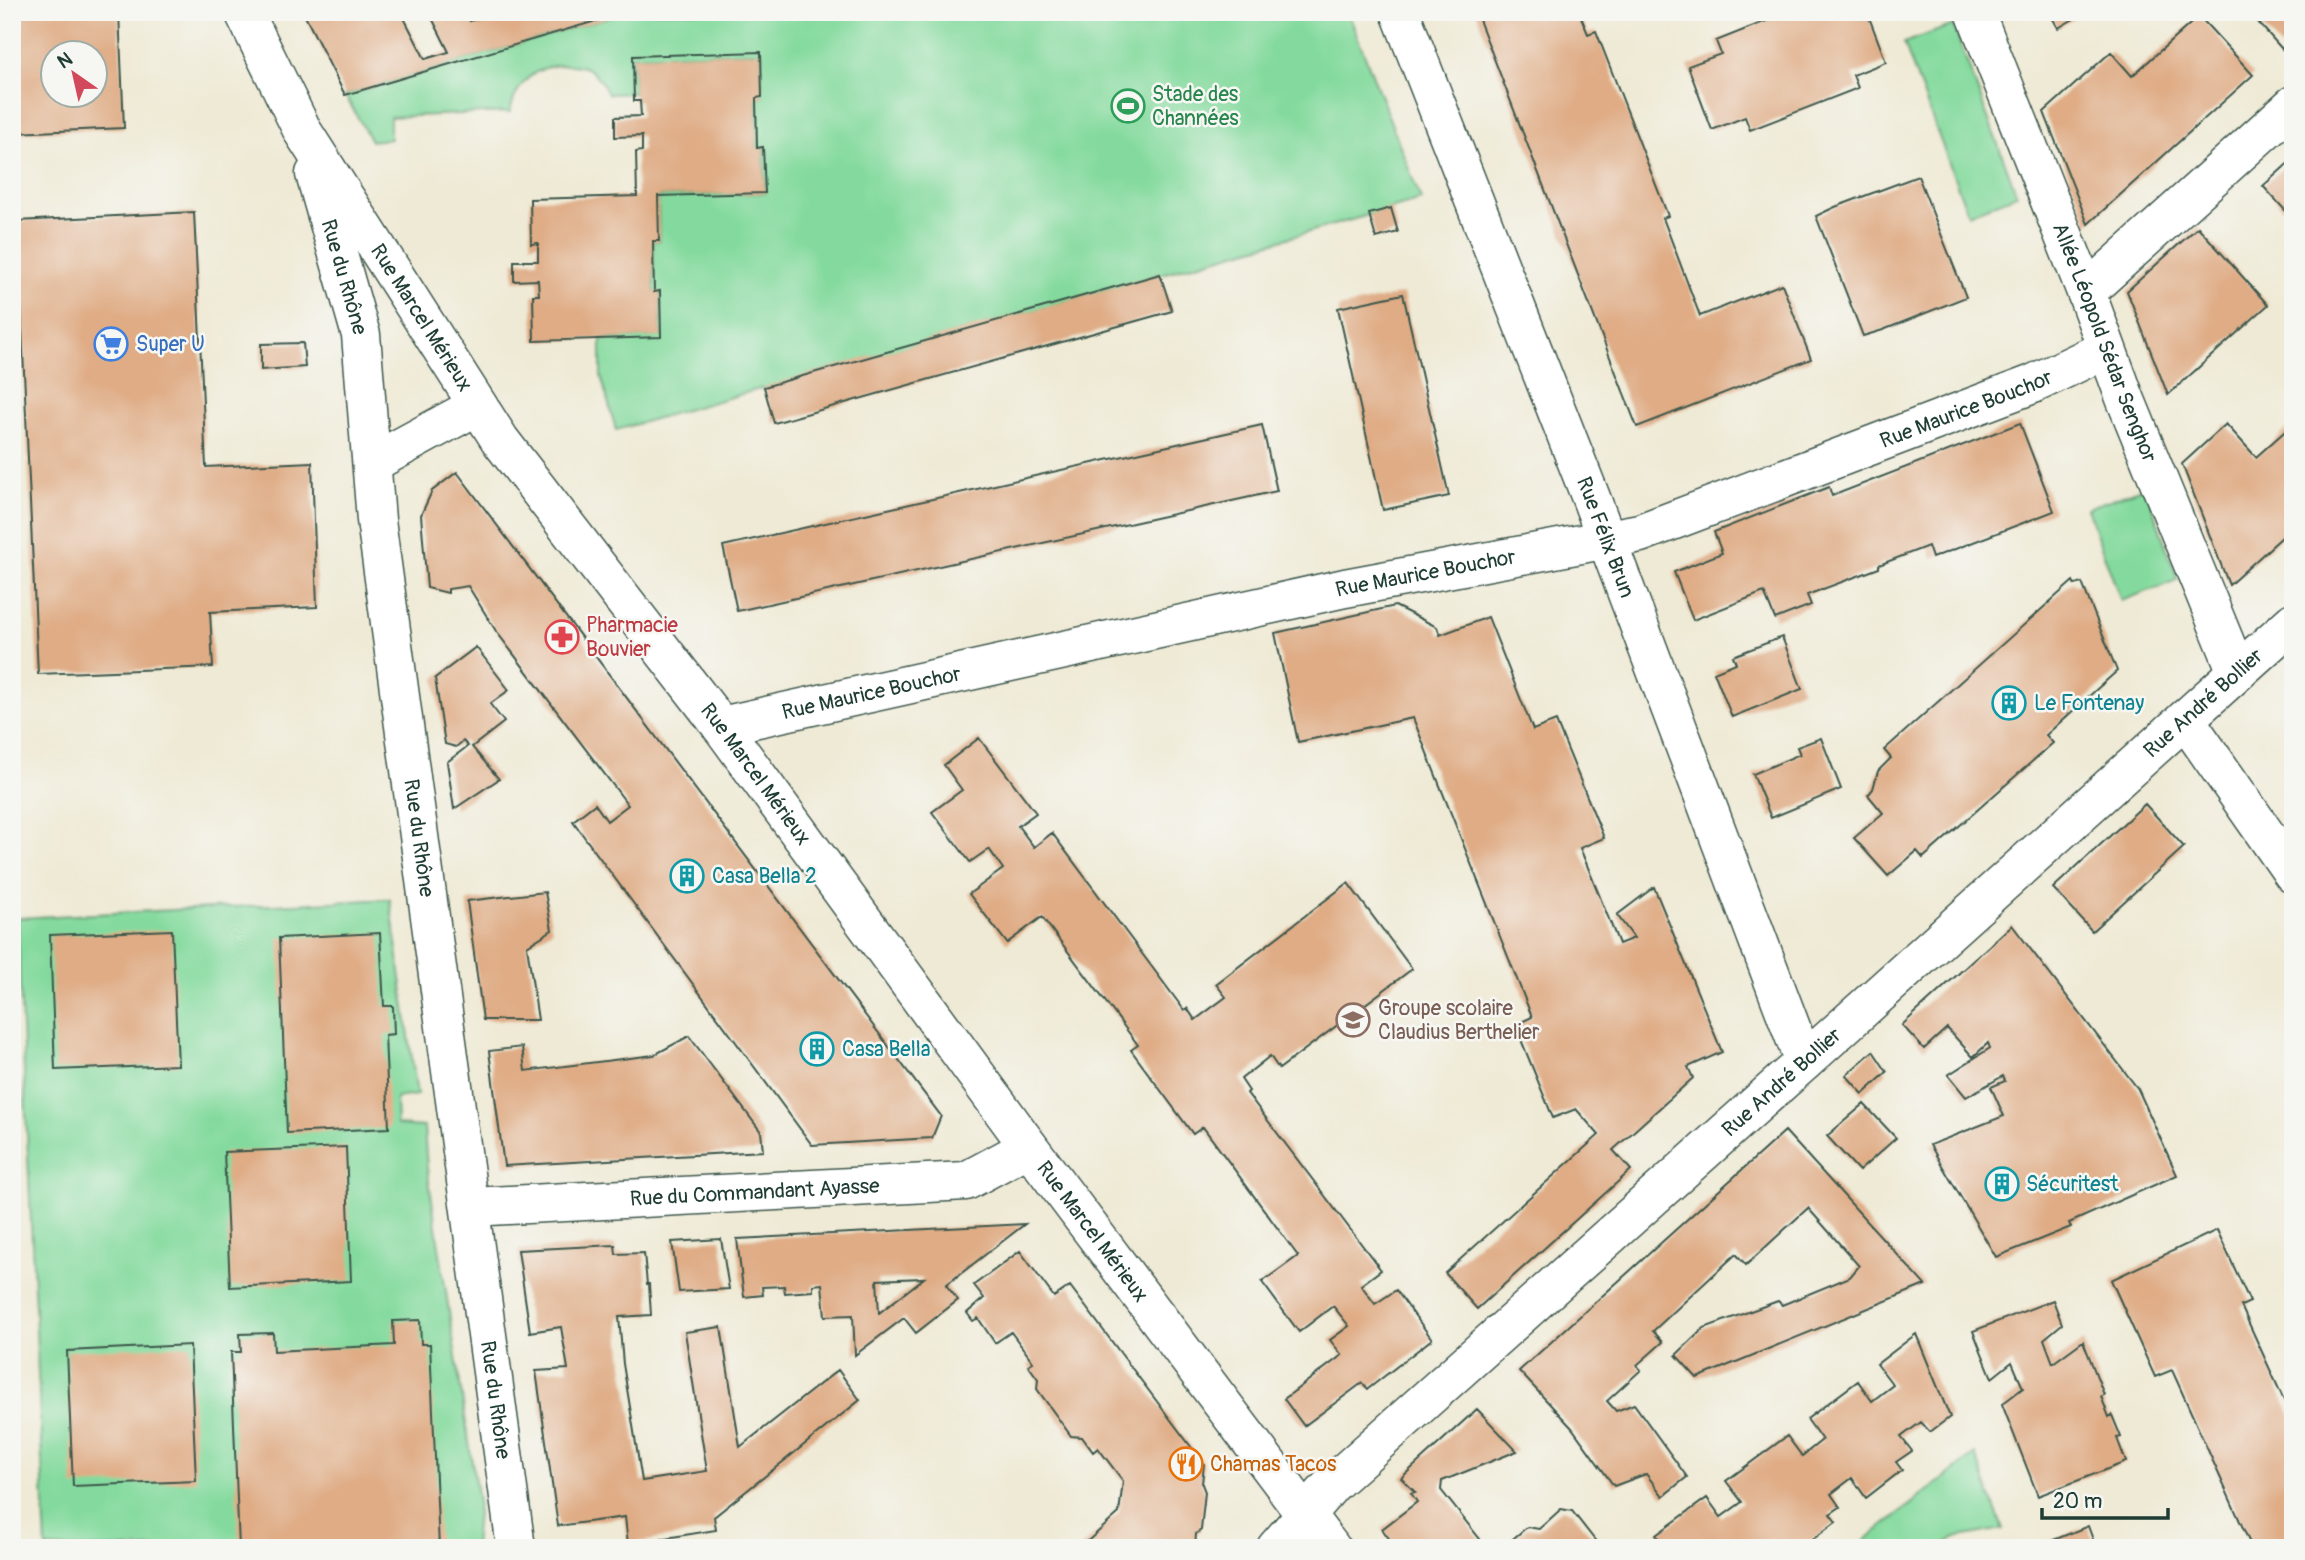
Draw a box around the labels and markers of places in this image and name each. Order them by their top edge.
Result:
place label: Stade des Channées [1152,81,1239,132]
sports icon: Stade des Channées [1109,87,1147,125]
supermarket icon: Super U [92,325,130,363]
place label: Super U [136,331,205,358]
place label: Pharmacie Bouvier [586,612,679,663]
pharmacy icon: Pharmacie Bouvier [543,618,581,656]
building icon: Le Fontenay [1990,684,2028,722]
place label: Le Fontenay [2034,690,2144,717]
building icon: Casa Bella 2 [668,857,706,895]
place label: Casa Bella 2 [712,863,817,890]
place label: Groupe scolaire Claudius Berthelier [1378,995,1540,1046]
school or university icon: Groupe scolaire Claudius Berthelier [1334,1001,1372,1039]
building icon: Casa Bella [798,1030,836,1068]
place label: Casa Bella [842,1036,930,1063]
building icon: Sécuritest [1983,1165,2021,1203]
place label: Sécuritest [2026,1171,2119,1198]
restaurant icon: Chamas Tacos [1167,1445,1205,1483]
place label: Chamas Tacos [1210,1451,1337,1478]

